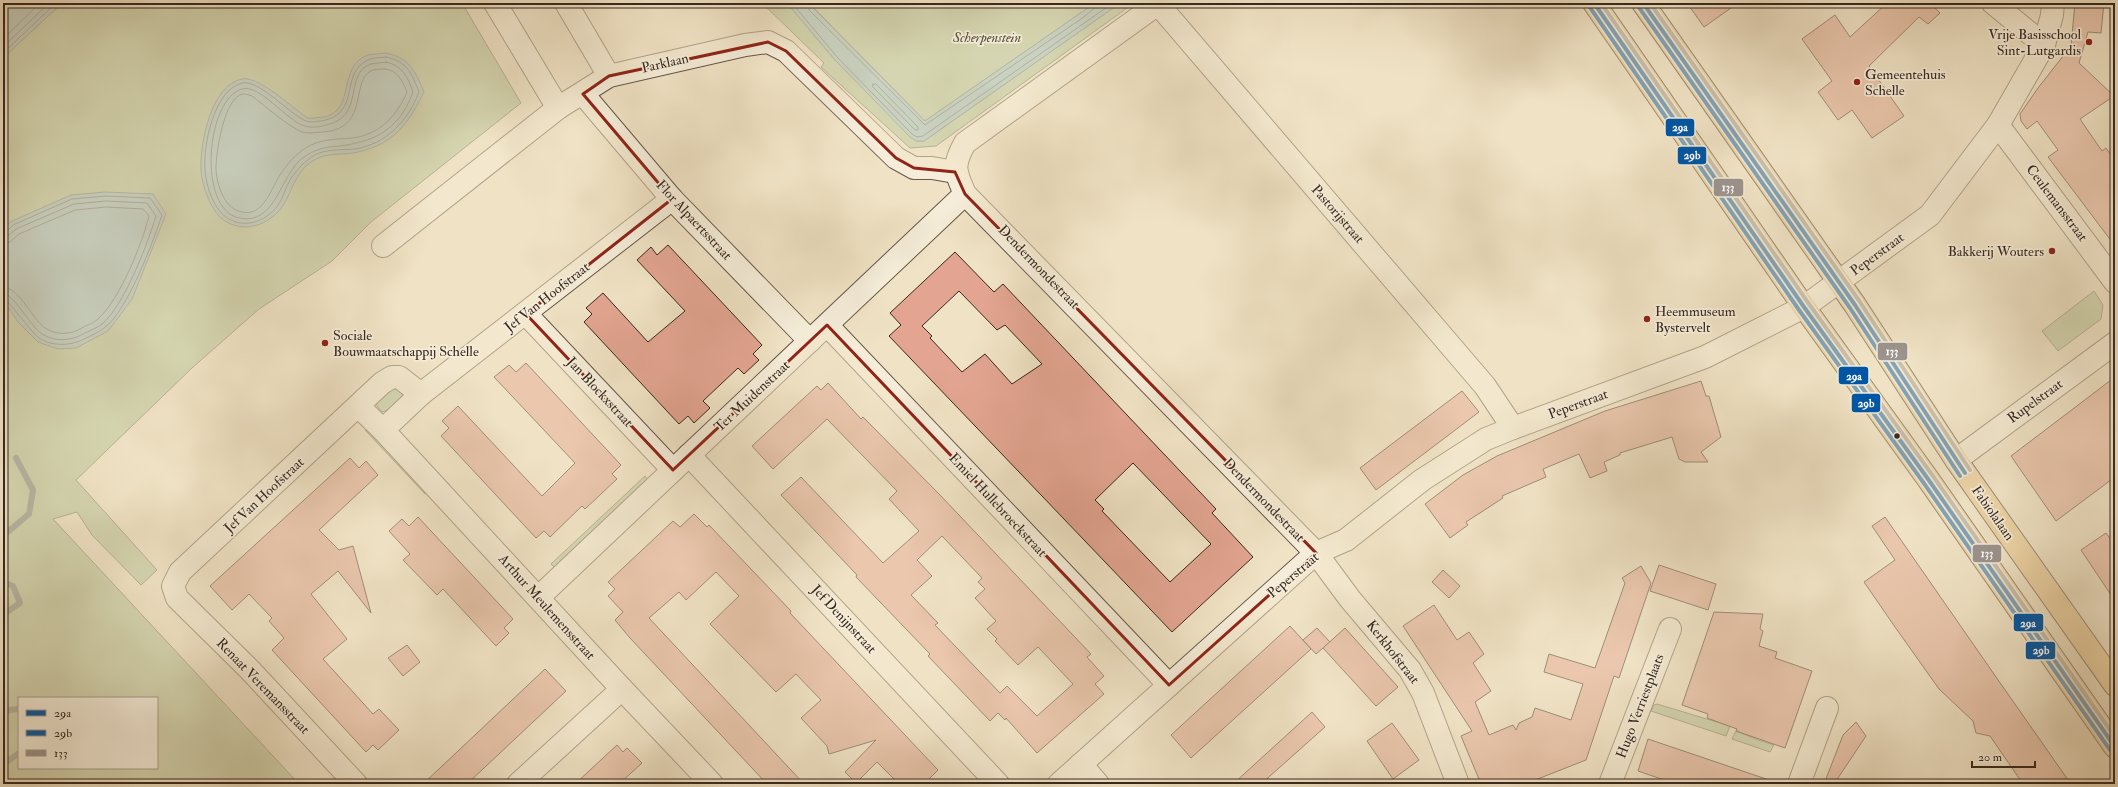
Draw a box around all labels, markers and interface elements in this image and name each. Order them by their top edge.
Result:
place label: Vrije Basisschool Sint-Lutgardis [1988,26,2081,59]
park label: Scherpenstein [952,29,1021,46]
marker: Vrije Basisschool Sint-Lutgardis [2084,37,2094,47]
street label: Parklaan [640,49,690,77]
place label: Gemeentehuis Schelle [1865,66,1946,99]
marker: Gemeentehuis Schelle [1852,77,1862,87]
line badge: 29a [1665,118,1695,137]
text: 29a [1672,121,1688,134]
line badge: 29b [1677,146,1707,165]
text: 29b [1684,149,1701,162]
street label: Ceulemansstraat [2023,161,2092,245]
street label: Flor Alpaertsstraat [652,176,736,265]
line badge: 133 [1713,178,1744,197]
street label: Pastorijstraat [1308,181,1368,247]
text: 133 [1722,181,1734,194]
street label: Dendermondestraat [995,221,1084,313]
street label: Peperstraat [1847,229,1908,280]
place label: Bakkerij Wouters [1948,243,2044,260]
marker: Bakkerij Wouters [2047,246,2057,256]
street label: Jef Van Hoofstraat [500,258,593,336]
place label: Heemmuseum Bystervelt [1655,303,1736,337]
marker: Heemmuseum Bystervelt [1642,314,1652,324]
place label: Sociale Bouwmaatschappij Schelle [333,327,479,361]
marker: Sociale Bouwmaatschappij Schelle [320,338,330,348]
line badge: 133 [1877,342,1908,361]
text: 133 [1886,345,1898,358]
street label: Jan Blockxstraat [562,353,637,431]
street label: Ter Muidenstraat [711,356,794,435]
line badge: 29a [1838,366,1869,385]
text: 29a [1846,370,1862,383]
street label: Rupelstraat [2004,375,2067,428]
street label: Peperstraat [1546,385,1611,424]
line badge: 29b [1851,393,1881,413]
text: 29b [1858,397,1875,410]
unlabelled marker [1892,431,1902,441]
street label: Emiel Hullebroeckstraat [945,449,1051,561]
street label: Jef Van Hoofstraat [220,453,308,537]
street label: Dendermondestraat [1220,454,1309,546]
street label: Fabiolalaan [1968,482,2018,544]
line badge: 133 [1972,544,2002,563]
text: 133 [1981,547,1993,560]
street label: Peperstraat [1264,548,1323,602]
street label: Arthur Meulemensstraat [494,550,599,664]
street label: Jef Denijnstraat [807,580,881,657]
line badge: 29a [2013,613,2044,632]
street label: Kerkhofstraat [1363,617,1424,688]
text: 29a [2020,617,2036,630]
street label: Renaat Veremansstraat [213,634,313,738]
line badge: 29b [2025,641,2056,660]
text: 29b [2033,644,2050,657]
street label: Hugo Verriestplaats [1612,651,1669,761]
legend [18,697,158,769]
text: 29a [54,706,72,721]
text: 29b [54,726,72,741]
scale bar [1972,743,2035,769]
text: 133 [54,746,68,761]
text: 20 m [1978,750,2003,765]

